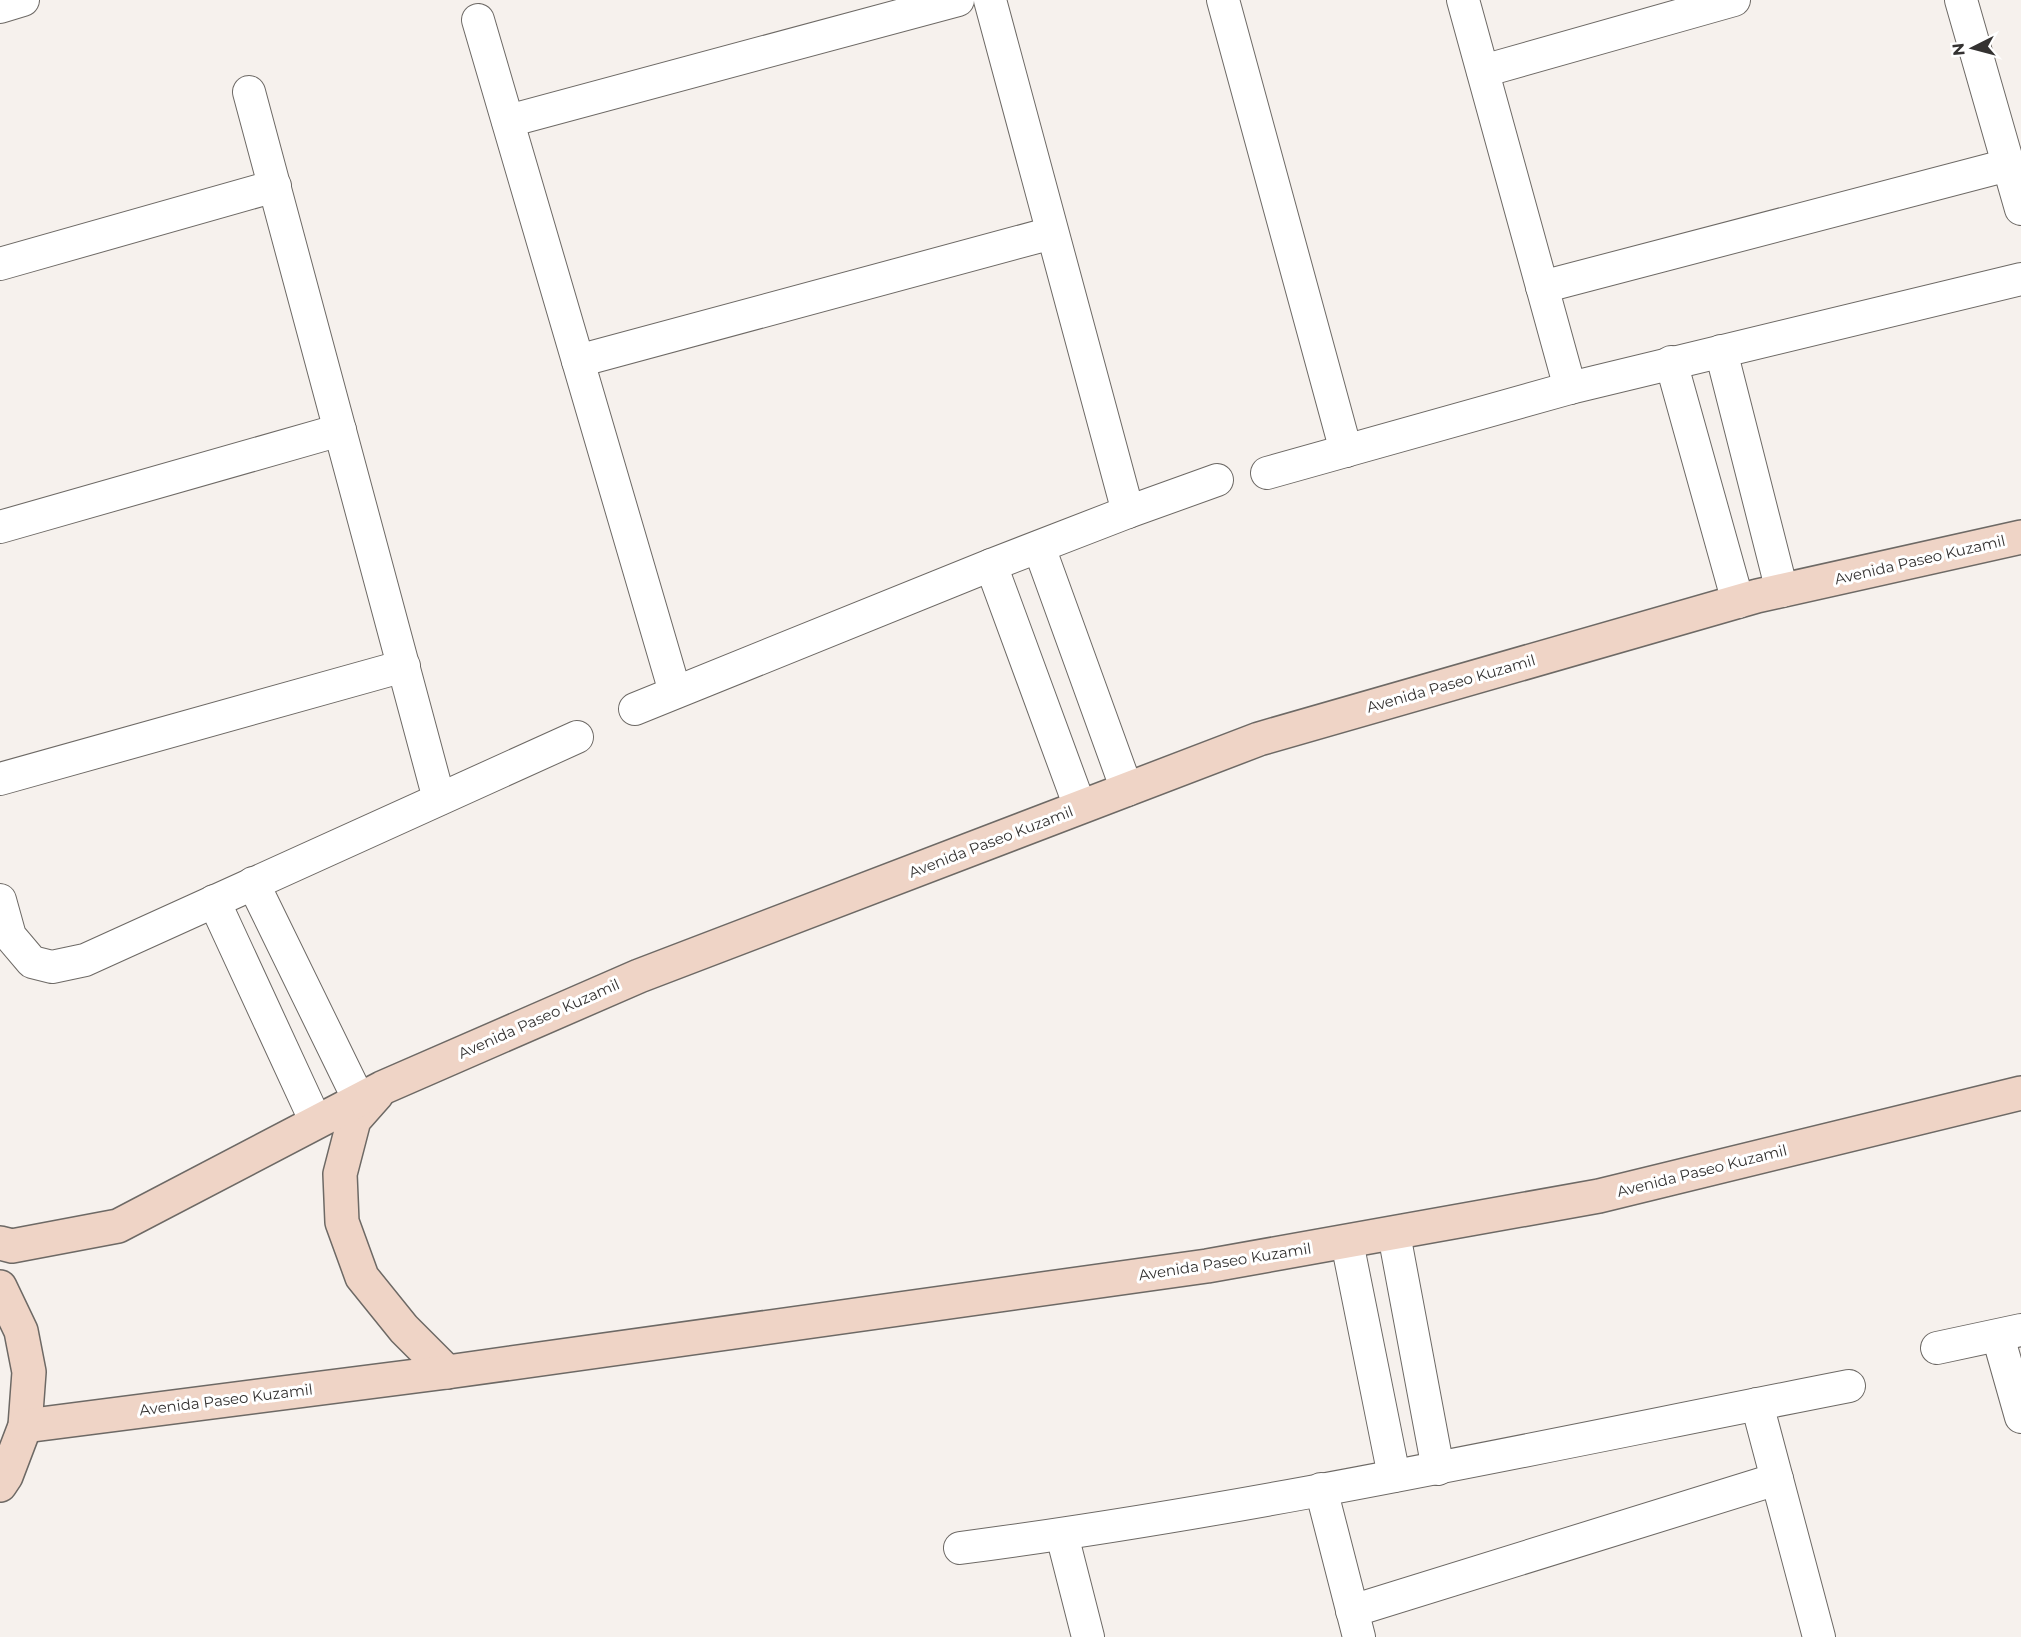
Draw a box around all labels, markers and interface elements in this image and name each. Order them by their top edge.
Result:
north arrow [1943,18,2003,78]
text: N [1948,42,1969,57]
street label: Avenida Paseo Kuzamil [1833,531,2007,588]
street label: Avenida Paseo Kuzamil [1364,650,1537,717]
street label: Avenida Paseo Kuzamil [906,801,1076,882]
street label: Avenida Paseo Kuzamil [455,974,622,1063]
street label: Avenida Paseo Kuzamil [1615,1140,1789,1201]
street label: Avenida Paseo Kuzamil [1137,1238,1313,1285]
street label: Avenida Paseo Kuzamil [138,1379,314,1420]

